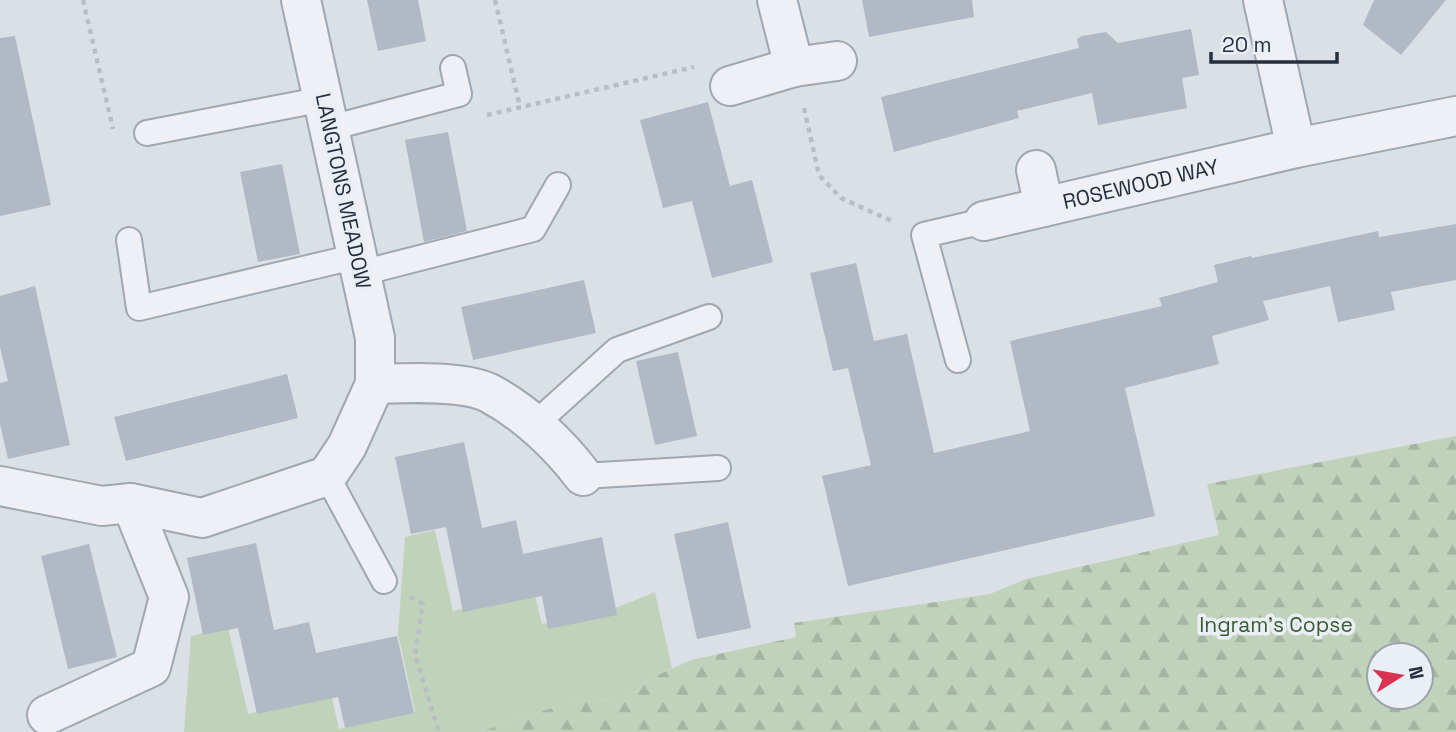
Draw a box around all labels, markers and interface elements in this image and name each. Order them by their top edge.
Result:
scale bar [1211,21,1337,65]
text: 20 m [1222,31,1272,58]
street label: LANGTONS MEADOW [310,91,377,291]
street label: ROSEWOOD WAY [1060,152,1221,215]
park label: Ingram's Copse [1199,611,1353,638]
north arrow [1365,641,1435,711]
text: N [1403,664,1430,681]

